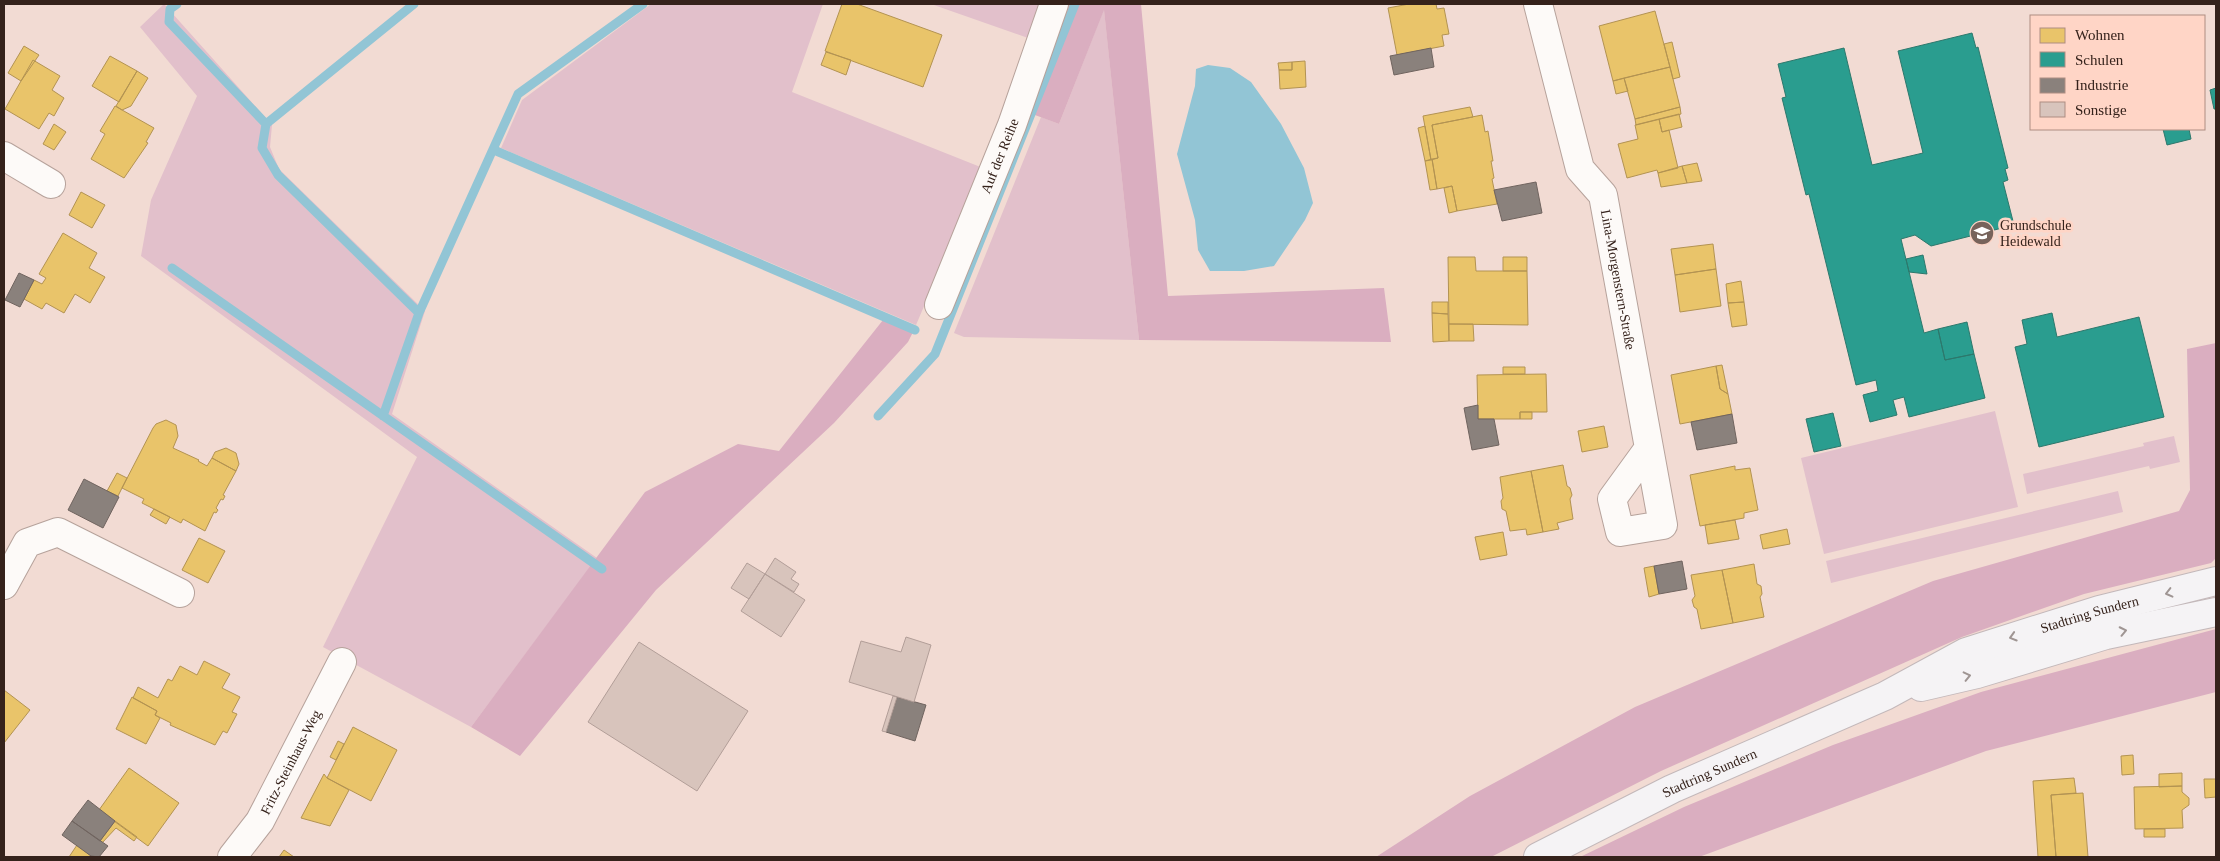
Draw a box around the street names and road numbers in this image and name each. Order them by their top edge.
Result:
street label: Auf der Reihe [978,117,1022,196]
street label: Lina-Morgenstern-Straße [1598,208,1638,351]
street label: Stadtring Sundern [2039,593,2140,636]
street label: Fritz-Steinhaus-Weg [258,707,324,817]
street label: Stadtring Sundern [1660,746,1759,801]

